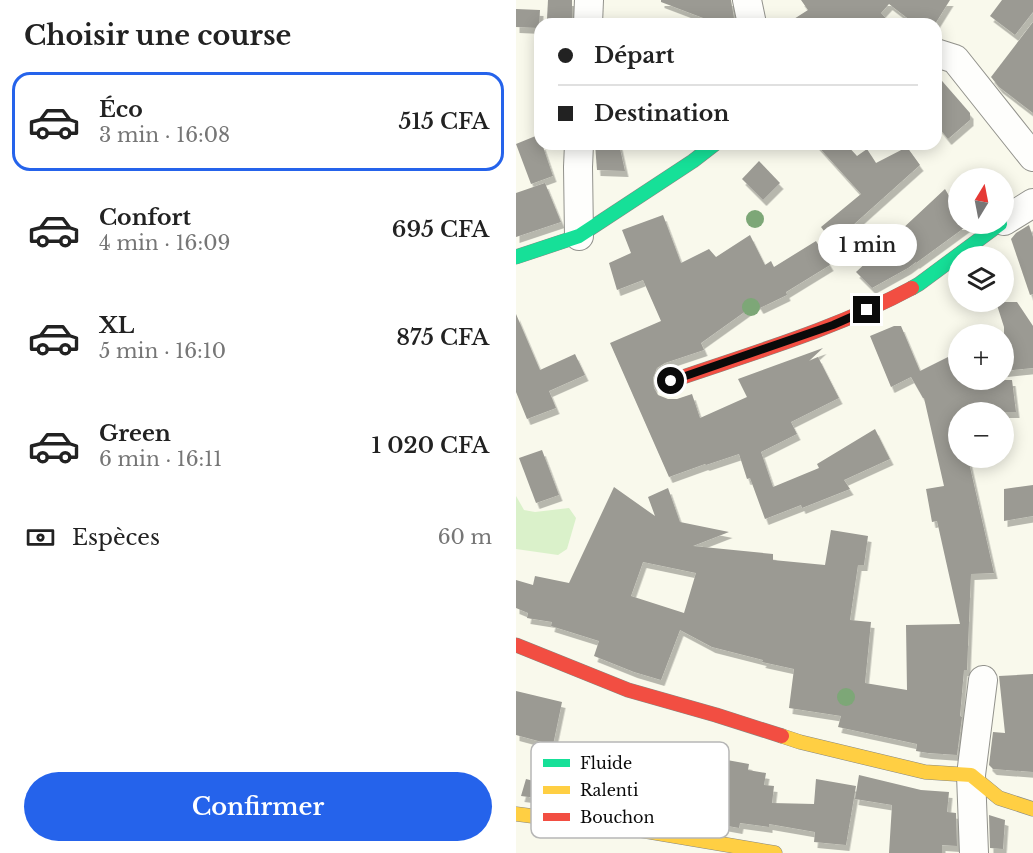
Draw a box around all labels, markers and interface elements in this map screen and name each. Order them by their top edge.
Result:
text: Choisir une course [24,19,291,52]
text: Départ [594,42,674,69]
icon: car [27,95,81,149]
text: Éco [99,96,143,123]
text: Destination [594,100,729,127]
text: 515 CFA [399,108,489,135]
text: 3 min · 16:08 [99,123,230,147]
north arrow [948,168,1014,234]
map controls [948,168,1014,468]
icon: car [27,203,81,257]
text: Confort [99,204,191,231]
text: 695 CFA [392,216,489,243]
callout: 1 min [818,223,916,265]
text: 4 min · 16:09 [99,231,230,255]
text: 1 min [839,233,896,257]
button: layers [948,246,1014,312]
route end [853,296,880,323]
icon: car [27,311,81,365]
text: XL [99,312,134,339]
text: 875 CFA [396,324,489,351]
button: + [948,324,1014,390]
text: 5 min · 16:10 [99,339,226,363]
route start [657,367,684,394]
button: − [948,402,1014,468]
icon: car [27,419,81,473]
text: Green [99,420,171,447]
text: 1 020 CFA [372,432,489,459]
text: 6 min · 16:11 [99,447,222,471]
icon: cash [24,521,57,554]
text: Espèces [72,524,160,551]
text: 60 m [438,525,492,549]
legend [531,742,729,838]
text: Fluide [580,753,632,773]
button: Confirmer [24,772,492,841]
text: Ralenti [580,780,639,800]
text: Bouchon [580,807,655,827]

